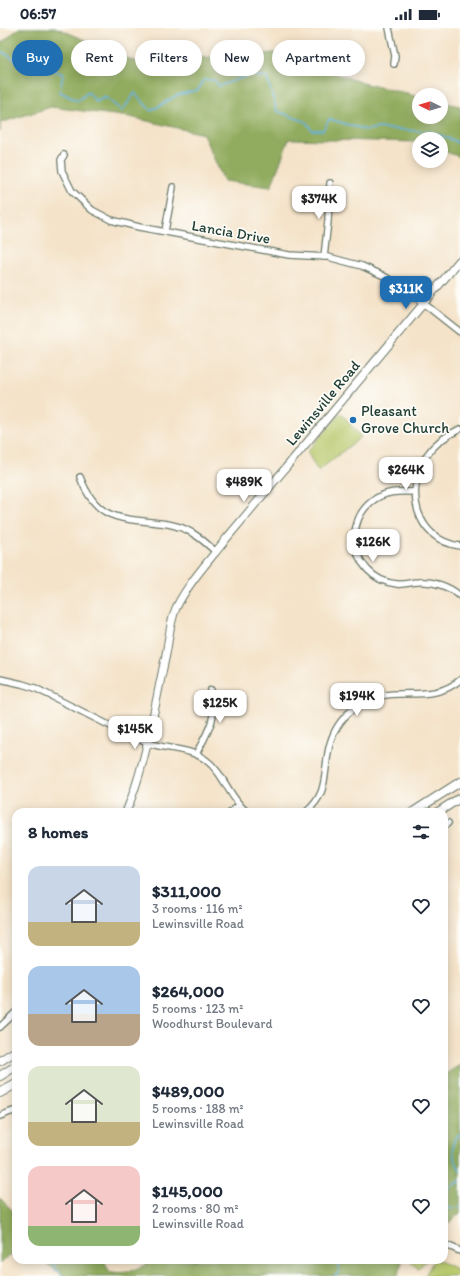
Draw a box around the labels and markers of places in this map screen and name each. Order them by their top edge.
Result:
pin: $374K [291,186,347,220]
pin: $311K [378,276,434,310]
place label: Pleasant Grove Church [361,402,449,437]
marker: Pleasant Grove Church [348,415,358,425]
pin: $264K [378,457,434,491]
pin: $489K [216,469,272,503]
pin: $126K [345,529,401,563]
pin: $194K [329,683,385,717]
pin: $125K [192,690,248,724]
pin: $145K [107,716,163,750]

